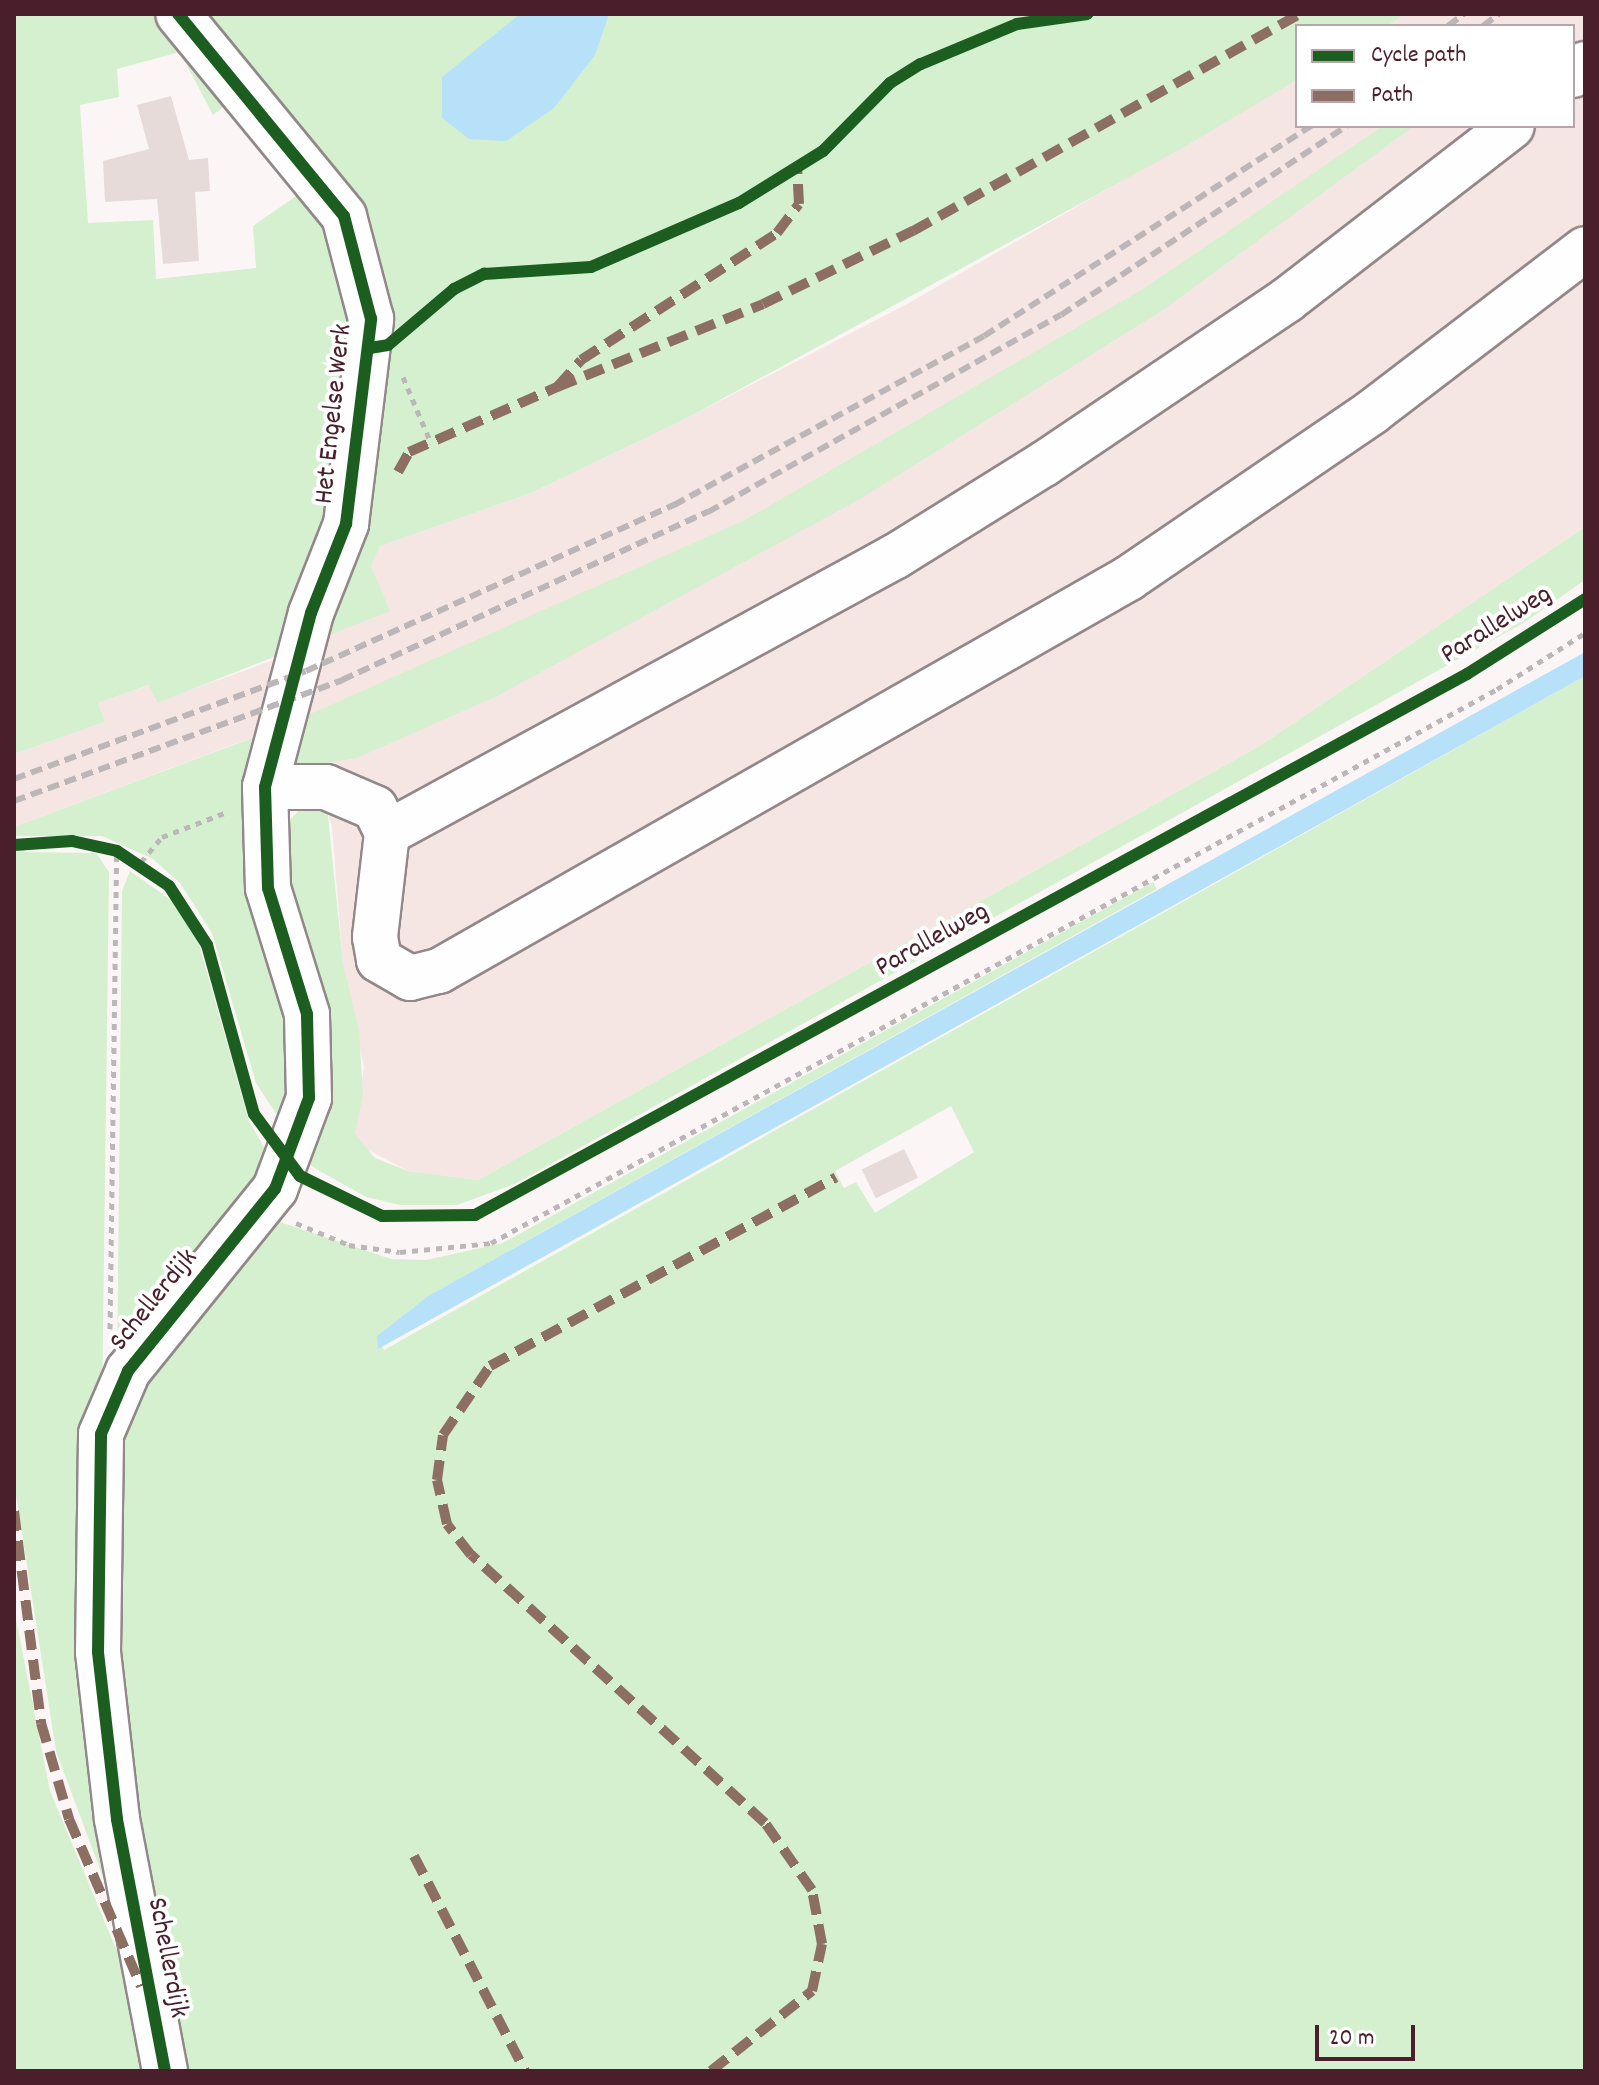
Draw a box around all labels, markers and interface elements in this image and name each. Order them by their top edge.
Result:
legend [1295,24,1575,128]
text: Cycle path [1371,39,1466,73]
text: Path [1371,79,1413,113]
street label: Het Engelse Werk [309,322,361,506]
street label: Parallelweg [1435,579,1559,673]
street label: Parallelweg [871,896,995,986]
street label: Schellerdijk [104,1243,206,1359]
street label: Schellerdijk [138,1895,194,2021]
scale bar [1319,2009,1419,2059]
text: 20 m [1329,2022,1375,2056]

